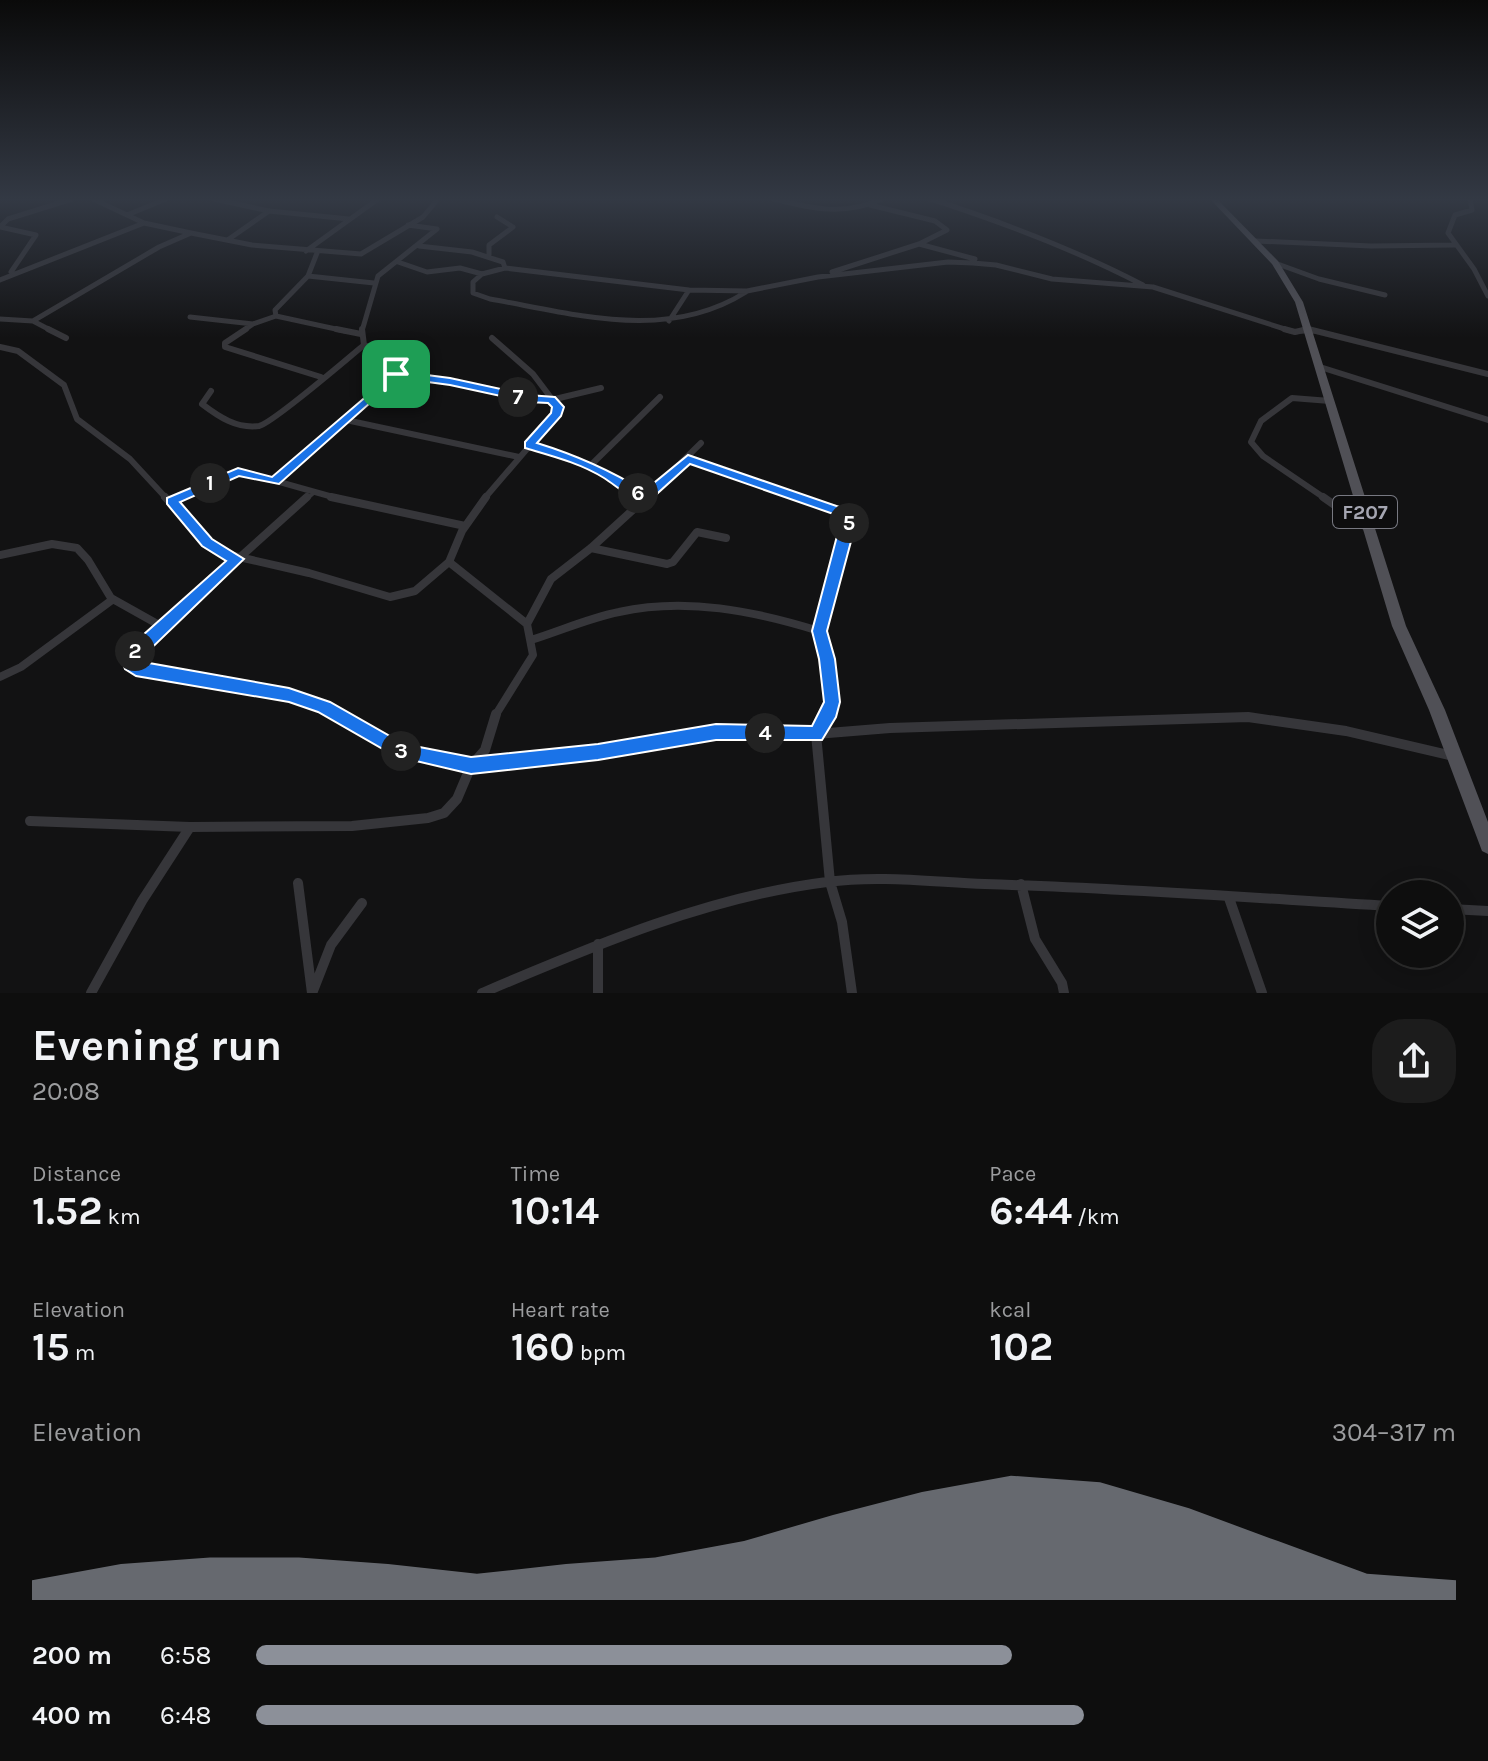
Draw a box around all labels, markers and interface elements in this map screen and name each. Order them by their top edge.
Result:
pin [362,340,430,408]
icon: arrive [374,352,418,396]
pin: 7 [498,377,538,417]
text: 7 [513,384,523,410]
pin: 1 [190,463,230,503]
text: 1 [206,470,214,496]
pin: 6 [618,473,658,513]
text: 6 [631,480,645,506]
road number: F207 [1333,496,1397,528]
pin: 5 [829,503,869,543]
text: 5 [843,510,855,536]
pin: 2 [115,631,155,671]
text: 2 [128,638,142,664]
pin: 4 [745,713,785,753]
text: 4 [758,720,772,746]
pin: 3 [381,731,421,771]
text: 3 [394,738,408,764]
map controls [1376,880,1464,968]
button: layers [1376,880,1464,968]
button: share [1372,1019,1456,1103]
text: Evening run [32,1020,282,1071]
text: 20:08 [32,1076,100,1107]
text: Distance [32,1161,121,1187]
text: Time [511,1161,560,1187]
text: Pace [989,1161,1036,1187]
text: 1.52 [32,1187,102,1234]
text: 10:14 [511,1187,599,1234]
text: 6:44 [989,1187,1072,1234]
text: km [102,1204,141,1230]
text: /km [1072,1204,1120,1230]
text: Elevation [32,1297,125,1323]
text: Heart rate [511,1297,610,1323]
text: kcal [989,1297,1031,1323]
text: 15 [32,1323,70,1370]
text: 160 [511,1323,575,1370]
text: 102 [989,1323,1053,1370]
text: m [70,1340,95,1366]
text: bpm [575,1340,626,1366]
text: Elevation [32,1417,142,1448]
text: 304–317 m [1332,1417,1456,1448]
text: 200 m [32,1640,112,1671]
text: 6:58 [160,1640,212,1671]
text: 400 m [32,1700,112,1731]
text: 6:48 [160,1700,211,1731]

